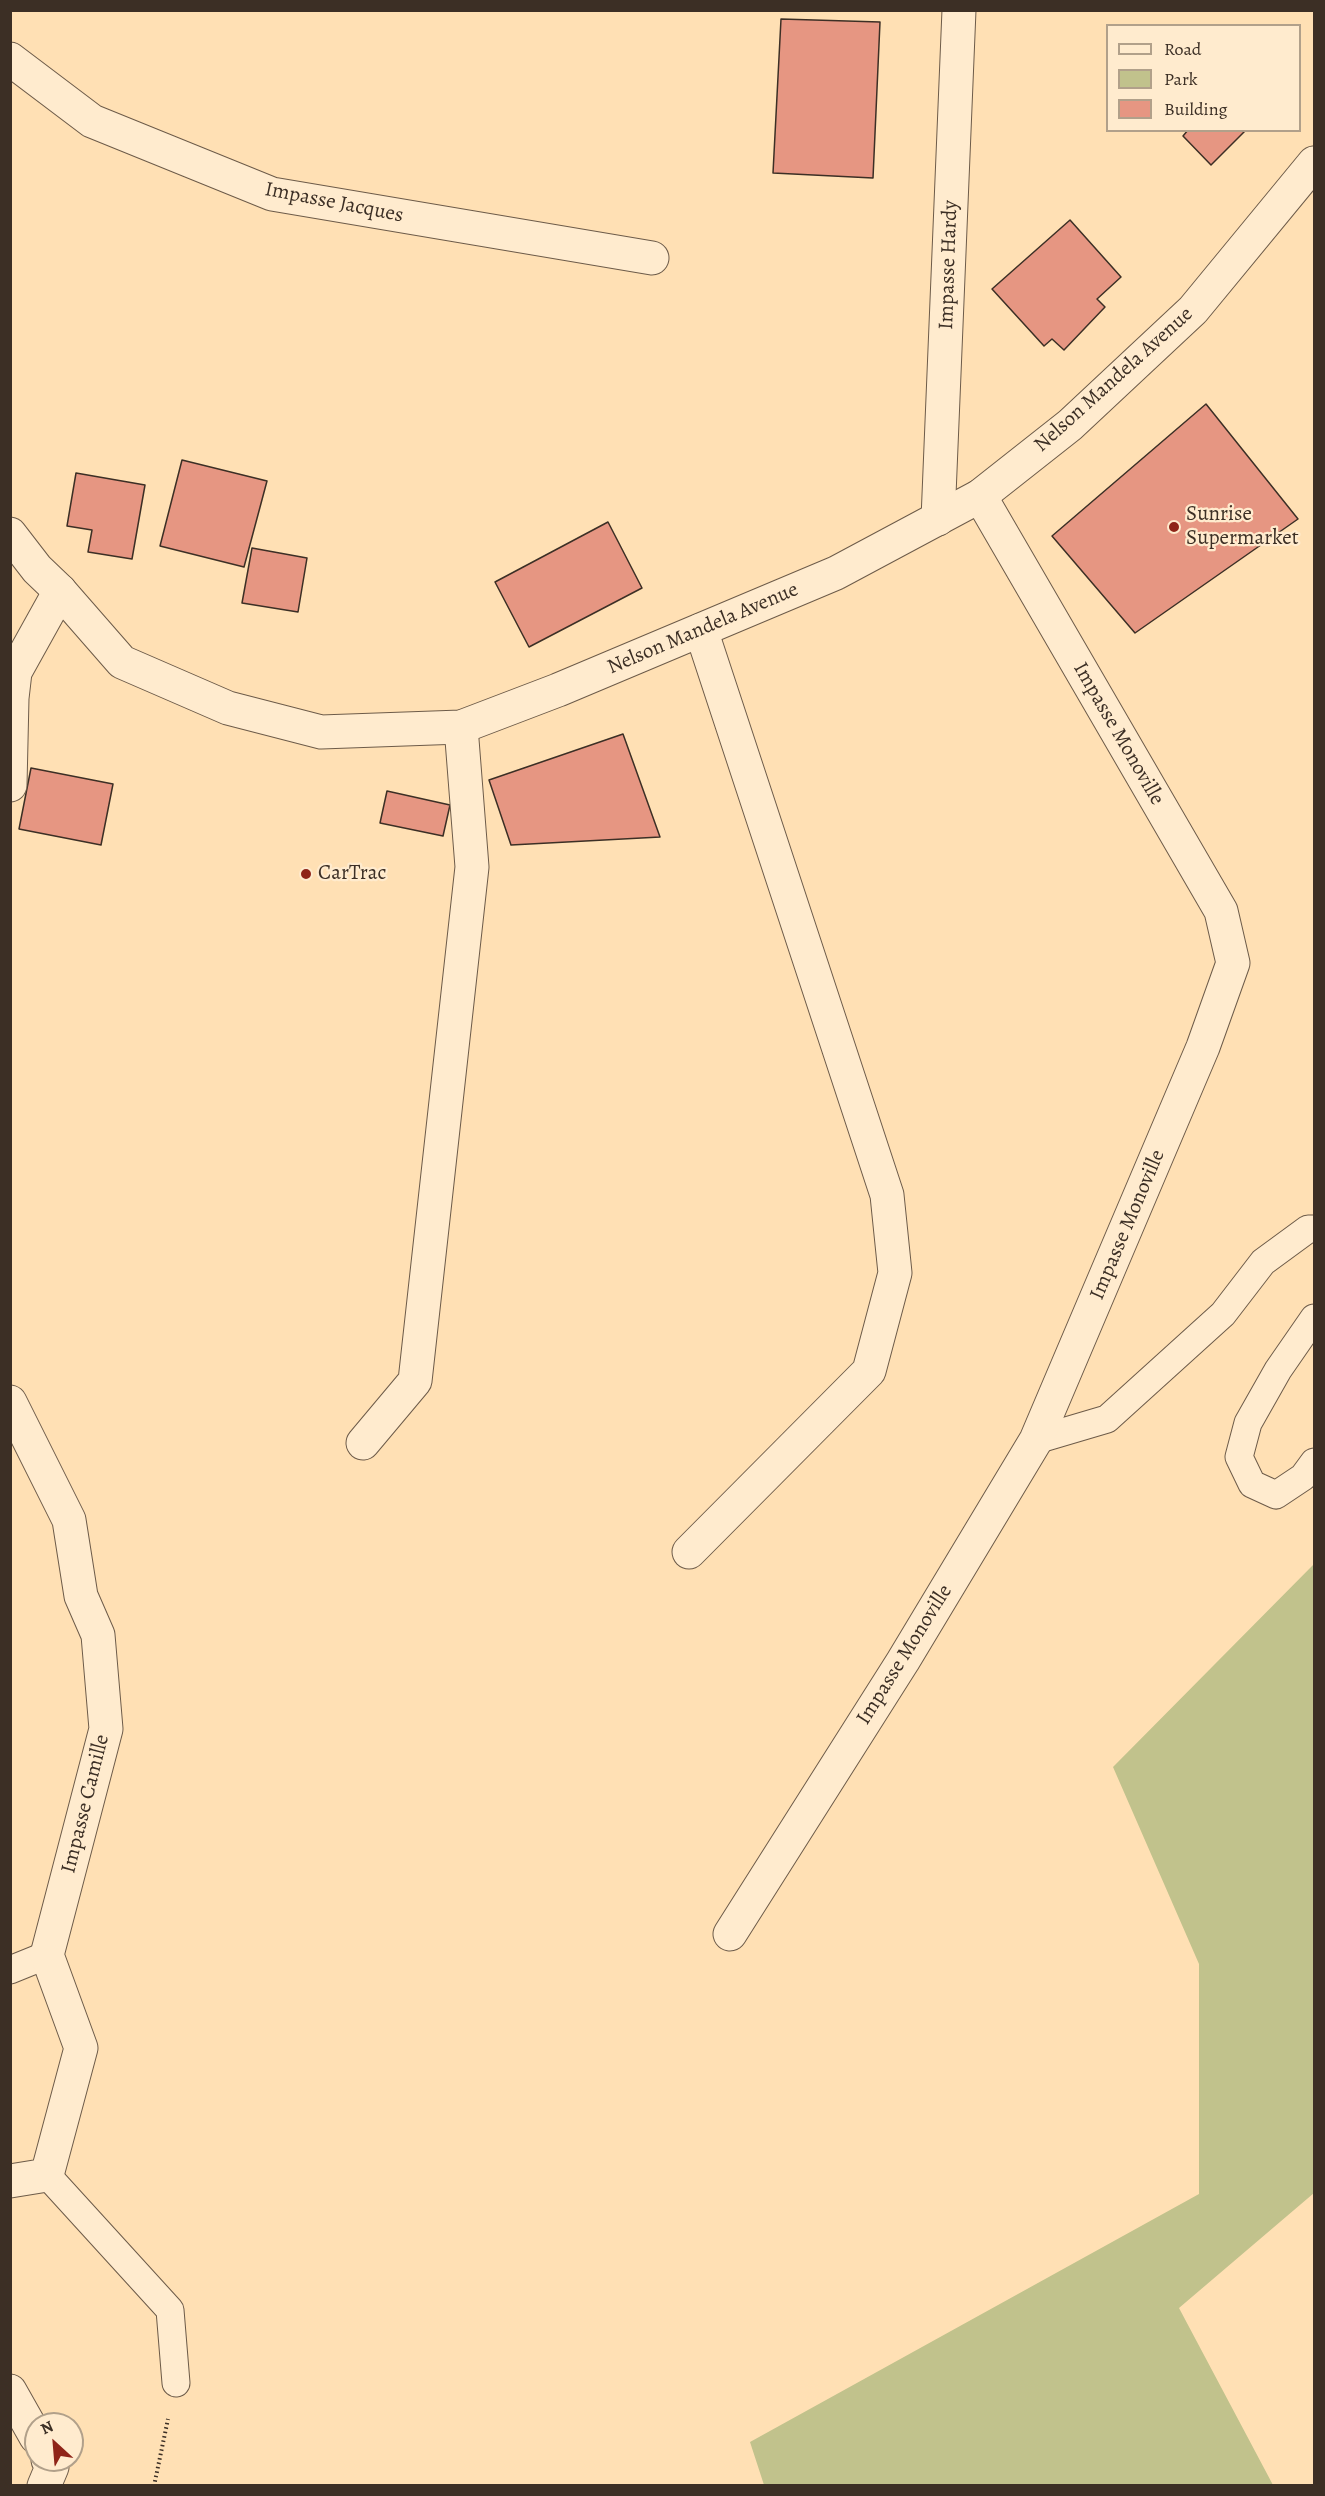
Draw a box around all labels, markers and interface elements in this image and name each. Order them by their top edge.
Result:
legend [1106,24,1301,132]
text: Road [1164,37,1201,61]
text: Park [1164,67,1198,91]
text: Building [1164,97,1228,121]
street label: Impasse Jacques [262,177,406,229]
street label: Impasse Hardy [934,200,964,330]
street label: Nelson Mandela Avenue [1029,302,1199,458]
place label: Sunrise Supermarket [1186,502,1299,552]
marker: Sunrise Supermarket [1167,520,1181,534]
street label: Nelson Mandela Avenue [604,577,802,681]
street label: Impasse Monoville [1067,658,1169,810]
place label: CarTrac [318,861,386,887]
marker: CarTrac [299,867,313,881]
street label: Impasse Monoville [1085,1146,1171,1304]
street label: Impasse Monoville [852,1580,958,1730]
street label: Impasse Camille [57,1732,115,1876]
north arrow [24,2412,84,2472]
text: N [37,2415,57,2440]

